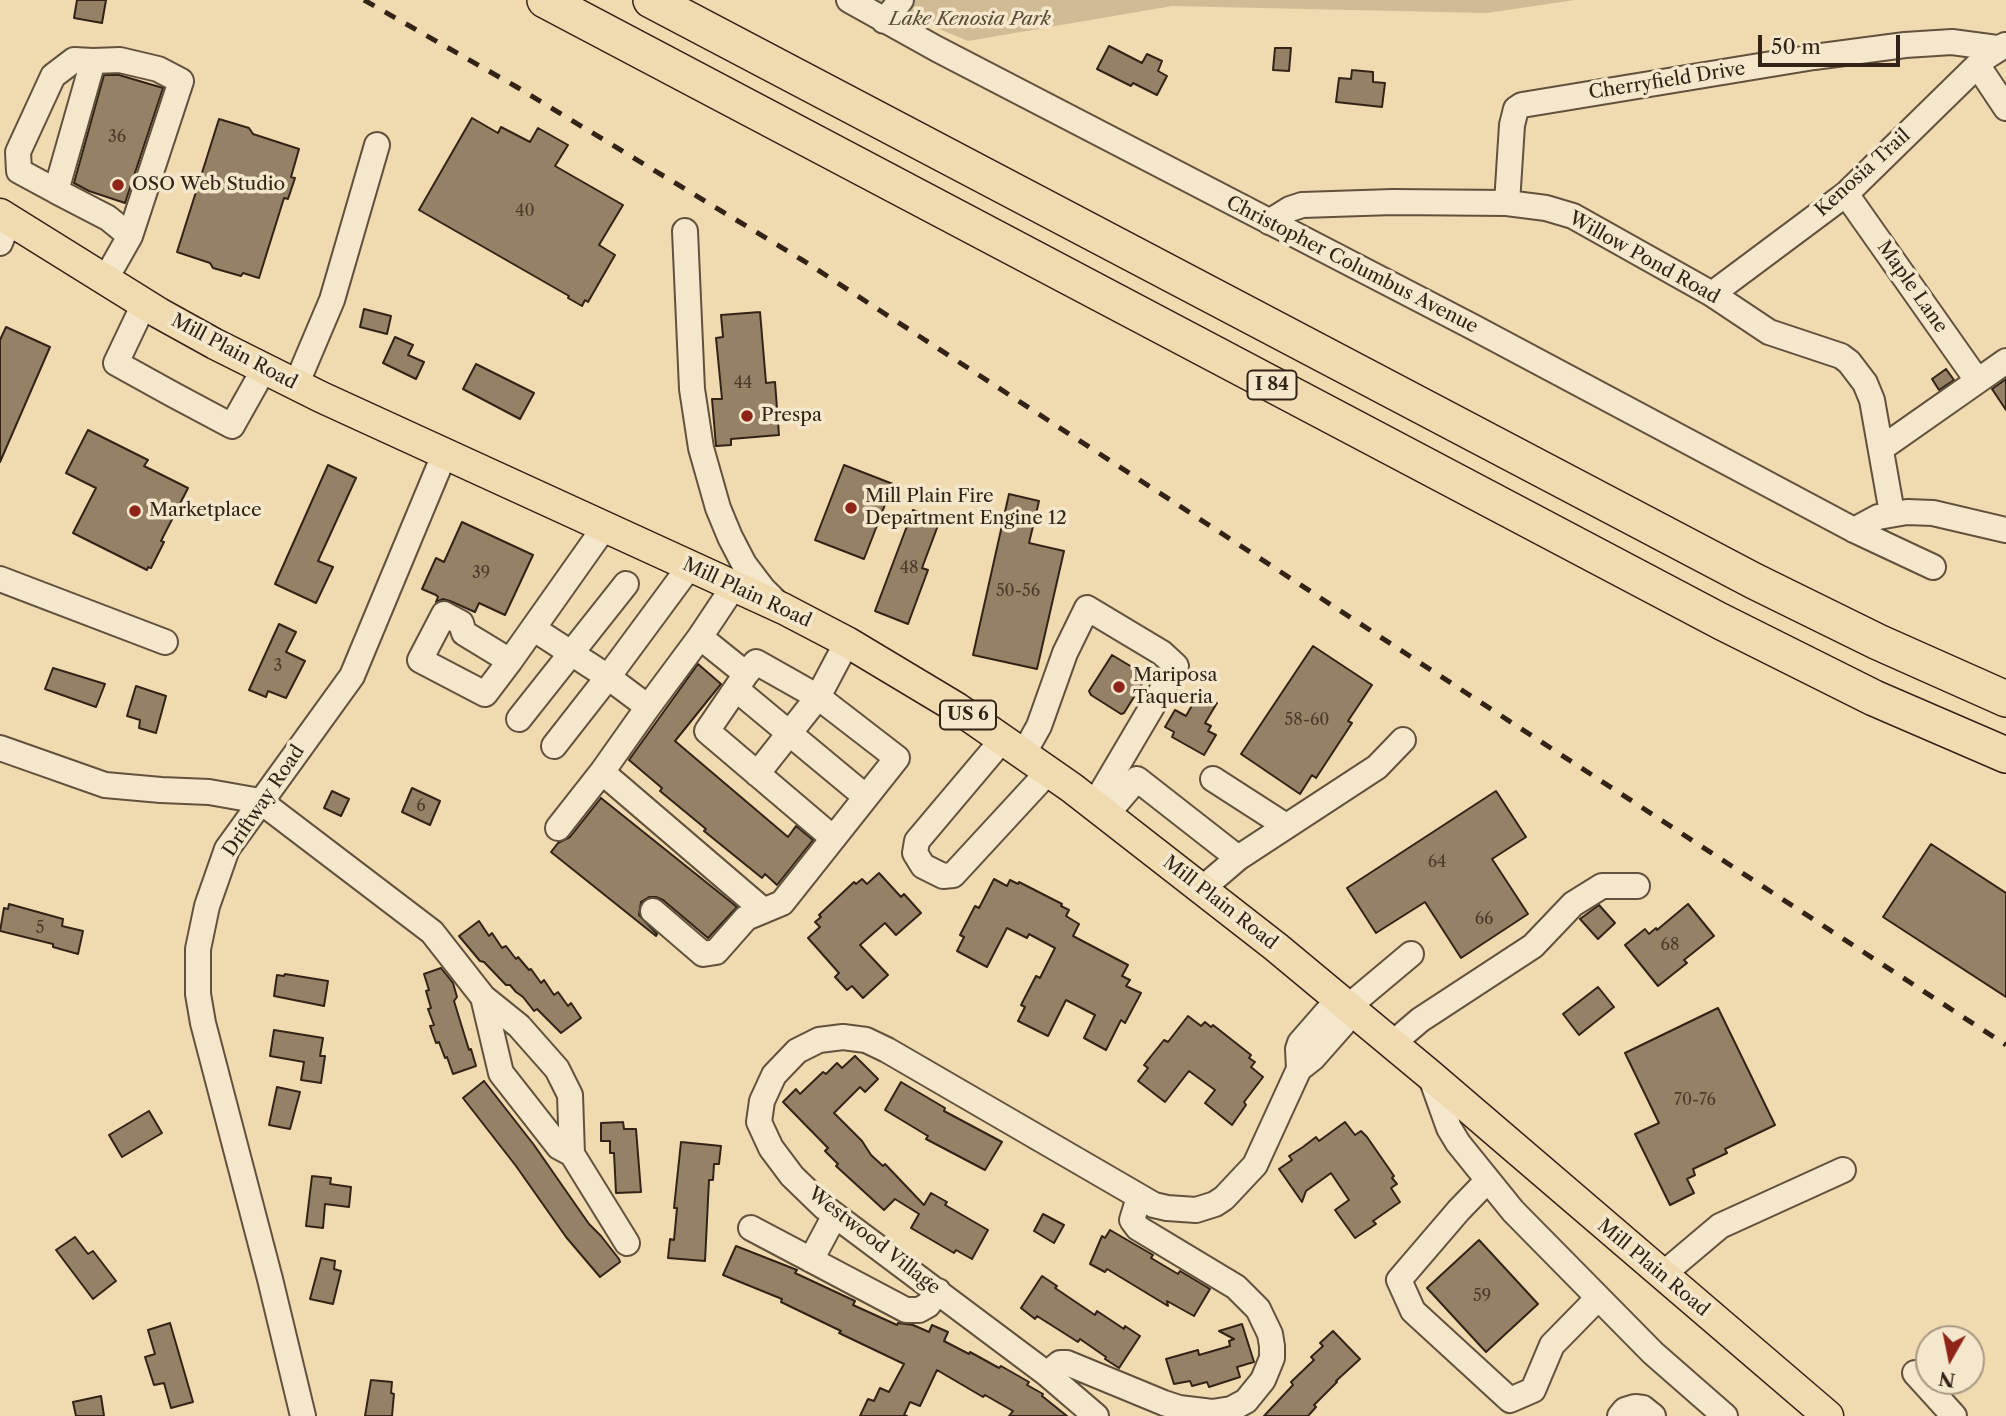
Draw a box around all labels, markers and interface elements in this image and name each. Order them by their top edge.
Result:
park label: Lake Kenosia Park [889,9,1051,31]
scale bar [1761,21,1903,65]
text: 50 m [1771,34,1821,59]
street label: Cherryfield Drive [1587,57,1747,105]
street label: Kenosia Trail [1811,124,1915,222]
house number: 36 [108,127,126,147]
place label: OSO Web Studio [132,174,285,196]
marker: OSO Web Studio [110,177,126,193]
street label: Christopher Columbus Avenue [1222,191,1482,339]
house number: 40 [515,201,535,221]
street label: Willow Pond Road [1565,207,1723,309]
street label: Maple Lane [1872,237,1952,337]
street label: Mill Plain Road [167,309,301,395]
road number: I 84 [1248,370,1296,400]
house number: 44 [734,373,752,393]
place label: Prespa [761,405,822,427]
marker: Prespa [739,408,755,424]
place label: Mill Plain Fire Department Engine 12 [865,486,1067,530]
place label: Marketplace [149,500,262,522]
marker: Mill Plain Fire Department Engine 12 [843,500,859,516]
marker: Marketplace [127,503,143,519]
street label: Mill Plain Road [679,553,815,633]
house number: 48 [900,558,918,578]
house number: 39 [472,563,490,583]
house number: 50-56 [996,581,1040,601]
house number: 3 [274,656,282,676]
place label: Mariposa Taqueria [1133,665,1218,709]
marker: Mariposa Taqueria [1111,679,1127,695]
road number: US 6 [940,700,996,730]
house number: 58-60 [1285,710,1329,730]
street label: Driftway Road [218,741,310,861]
house number: 6 [416,796,426,816]
street label: Mill Plain Road [1158,851,1282,955]
house number: 64 [1428,852,1446,872]
house number: 66 [1475,909,1493,929]
house number: 5 [36,918,44,938]
house number: 68 [1661,935,1679,955]
house number: 70-76 [1674,1090,1716,1110]
street label: Westwood Village [803,1182,945,1300]
street label: Mill Plain Road [1592,1215,1714,1321]
house number: 59 [1473,1286,1491,1306]
north arrow [1915,1325,1985,1395]
text: N [1937,1367,1957,1392]

